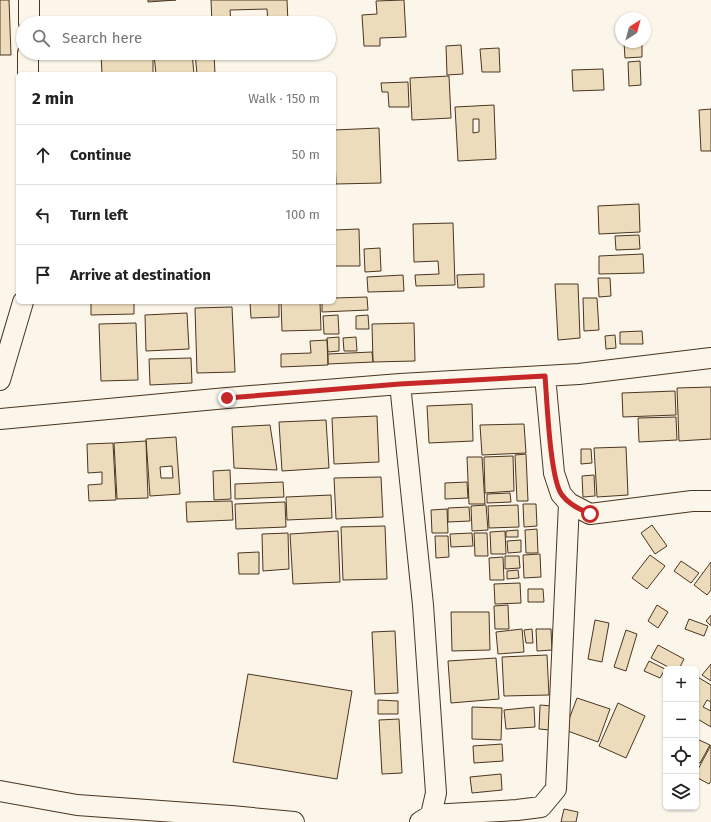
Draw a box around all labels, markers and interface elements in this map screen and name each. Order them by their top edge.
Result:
north arrow [615,12,651,48]
search box [16,16,336,60]
icon: search [30,27,52,49]
text: Search here [62,29,142,47]
text: 2 min [32,88,74,109]
text: Walk · 150 m [248,91,320,106]
icon: ahead [32,144,54,166]
text: Continue [70,146,131,164]
text: 50 m [292,147,320,162]
icon: left [32,204,54,226]
text: Turn left [70,206,128,224]
text: 100 m [285,207,320,222]
icon: arrive [32,264,54,286]
text: Arrive at destination [70,266,211,284]
route end [218,389,236,407]
route start [581,505,599,523]
map controls [663,666,699,810]
button: + [663,666,699,702]
button: − [663,702,699,738]
button: locate [663,738,699,774]
button: layers [663,774,699,810]

